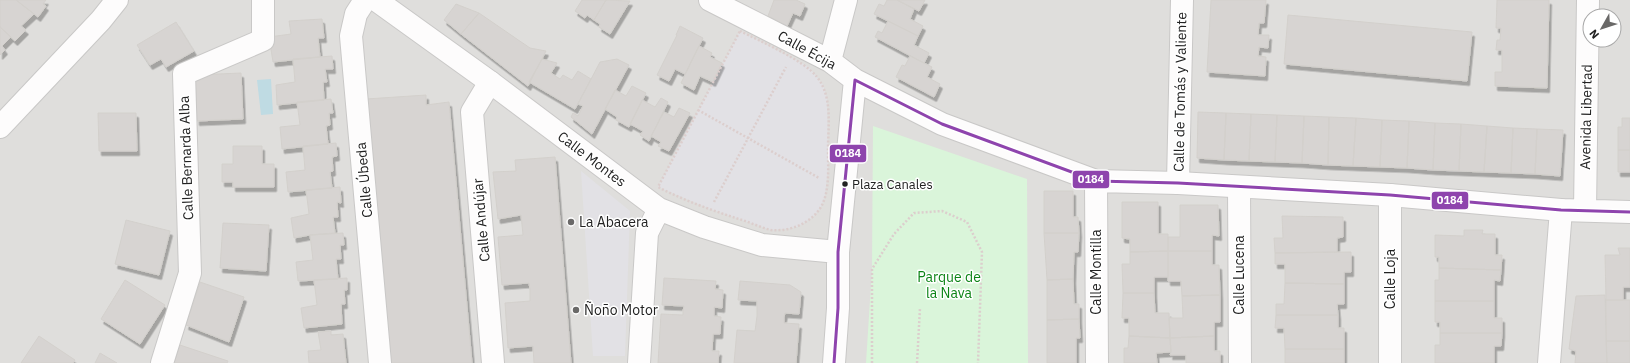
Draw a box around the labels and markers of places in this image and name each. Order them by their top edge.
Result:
place label: Plaza Canales [852,176,933,193]
marker: Plaza Canales [840,179,850,189]
place label: La Abacera [579,213,649,231]
marker: La Abacera [566,217,576,227]
place label: Ñoño Motor [584,301,658,319]
marker: Ñoño Motor [571,305,581,315]

